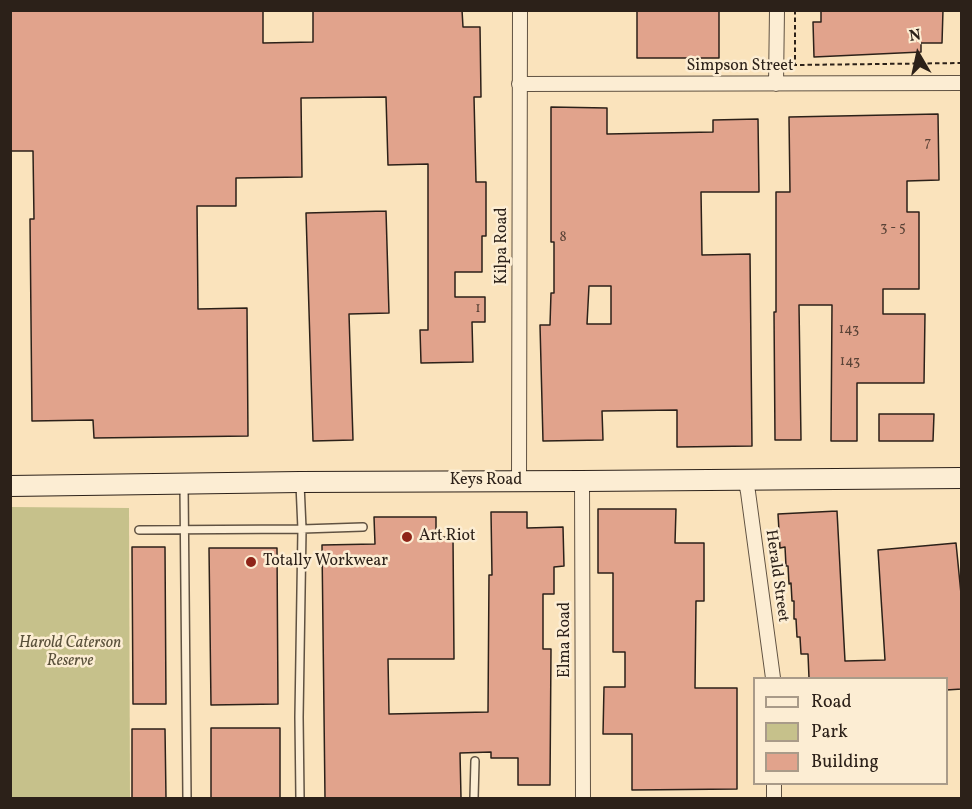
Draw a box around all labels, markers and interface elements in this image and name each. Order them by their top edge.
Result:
north arrow [888,24,948,84]
text: N [908,24,923,48]
street label: Simpson Street [686,57,794,77]
house number: 7 [925,135,931,151]
street label: Kilpa Road [493,208,513,284]
house number: 3 - 5 [880,220,906,236]
house number: 8 [559,230,567,246]
house number: 1 [475,301,481,317]
house number: 143 [839,322,859,338]
house number: 143 [840,354,860,370]
street label: Keys Road [450,471,522,491]
place label: Art Riot [419,527,476,547]
street label: Herald Street [760,528,792,624]
marker: Art Riot [400,530,414,544]
place label: Totally Workwear [263,552,388,572]
marker: Totally Workwear [244,555,258,569]
street label: Elma Road [556,602,576,678]
park label: Harold Caterson Reserve [19,634,121,672]
legend [753,677,948,785]
text: Road [811,690,852,715]
text: Park [811,720,848,745]
text: Building [811,750,879,775]

